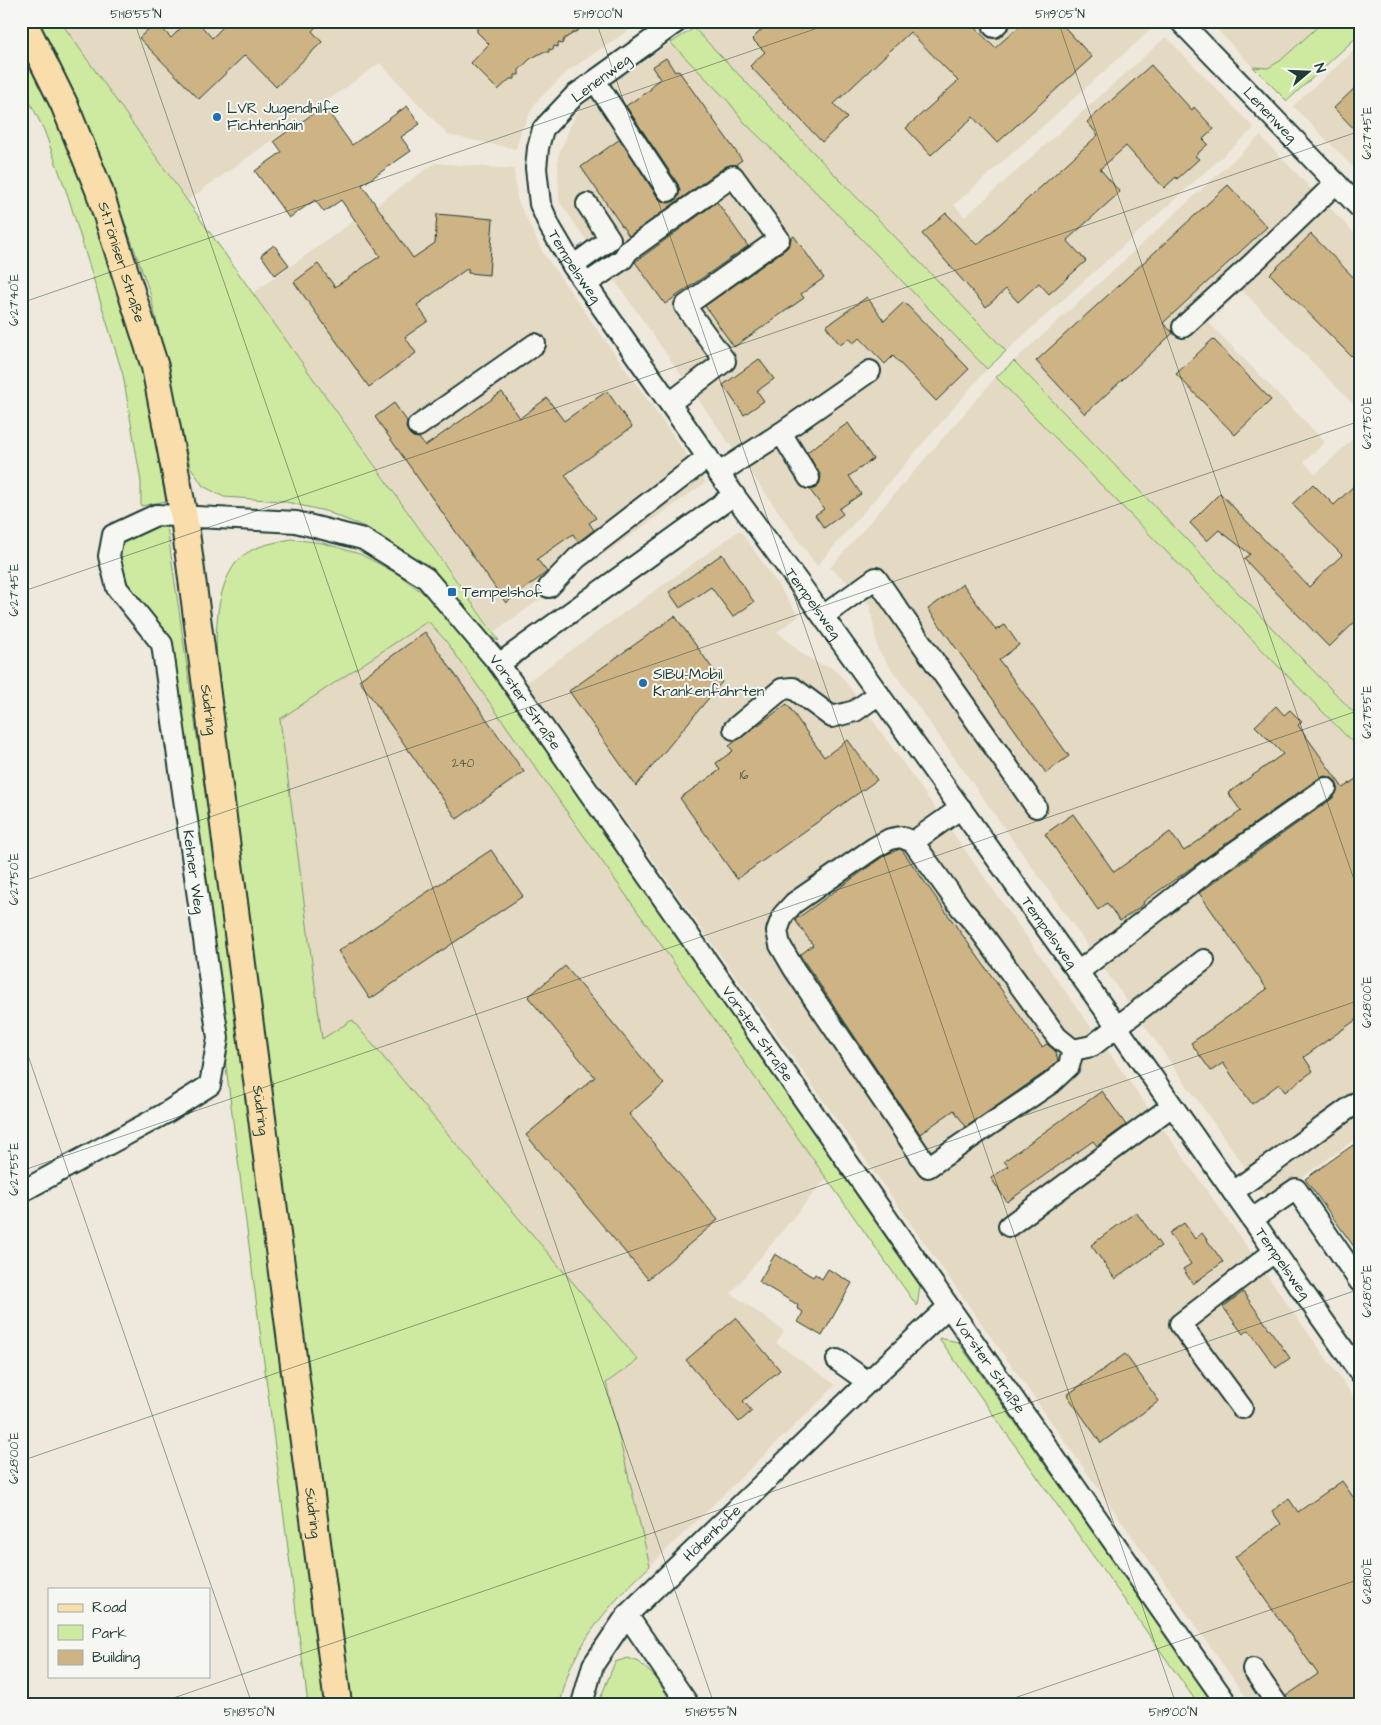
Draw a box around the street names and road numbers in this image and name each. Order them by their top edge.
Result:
street label: Lenenweg [567,49,636,109]
street label: Lenenweg [1238,83,1302,148]
street label: St.Töniser Straße [92,199,150,325]
street label: Tempelsweg [543,226,606,308]
street label: Tempelsweg [780,563,846,644]
street label: Vorster Straße [484,650,566,754]
street label: Südring [195,683,222,737]
street label: Kehner Weg [176,829,210,916]
street label: Tempelsweg [1016,893,1082,973]
street label: Vorster Straße [716,982,798,1086]
street label: Südring [247,1084,274,1137]
street label: Tempelsweg [1250,1223,1315,1305]
street label: Vorster Straße [949,1314,1031,1418]
street label: Südring [299,1486,326,1540]
street label: Höhenhöfe [678,1500,746,1566]

